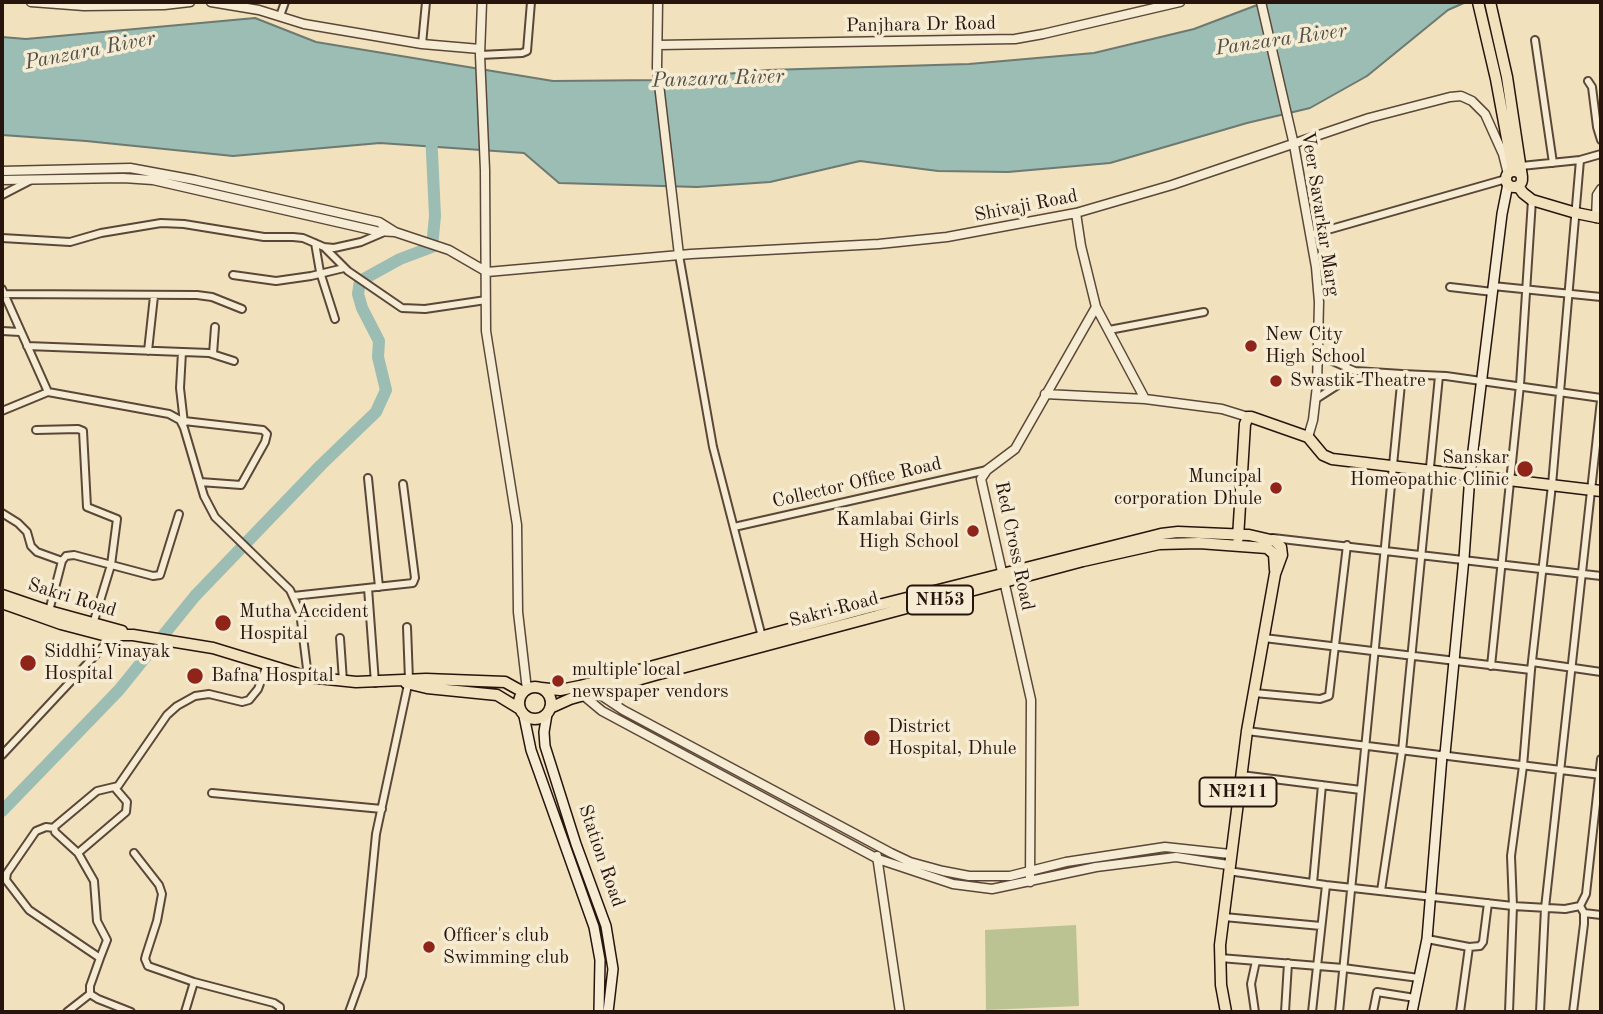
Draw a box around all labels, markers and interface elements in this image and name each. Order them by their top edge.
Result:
street label: Panjhara Dr Road [846,12,996,38]
water label: Panzara River [1214,18,1348,62]
water label: Panzara River [23,26,157,76]
water label: Panzara River [651,64,785,94]
street label: Veer Savarkar Marg [1296,130,1344,298]
street label: Shivaji Road [972,185,1080,227]
place label: New City High School [1265,324,1365,368]
marker: New City High School [1243,338,1259,354]
place label: Swastik Theatre [1290,370,1426,392]
marker: Swastik Theatre [1268,373,1284,389]
place label: Sanskar Homeopathic Clinic [1350,447,1509,491]
street label: Collector Office Road [770,452,944,514]
marker: Sanskar Homeopathic Clinic [1515,459,1535,479]
place label: Muncipal corporation Dhule [1114,466,1262,510]
street label: Red Cross Road [989,479,1039,613]
marker: Muncipal corporation Dhule [1268,480,1284,496]
place label: Kamlabai Girls High School [836,509,959,553]
marker: Kamlabai Girls High School [965,523,981,539]
street label: Sakri Road [25,574,119,622]
road number: NH53 [907,586,973,614]
street label: Sakri Road [787,587,881,633]
place label: Mutha Accident Hospital [239,601,369,645]
marker: Mutha Accident Hospital [213,613,233,633]
place label: Siddhi-Vinayak Hospital [44,641,170,685]
marker: Siddhi-Vinayak Hospital [18,653,38,673]
place label: multiple local newspaper vendors [572,659,728,703]
place label: Bafna Hospital [211,665,334,687]
marker: Bafna Hospital [185,666,205,686]
marker: multiple local newspaper vendors [550,673,566,689]
place label: District Hospital, Dhule [888,716,1017,760]
marker: District Hospital, Dhule [862,728,882,748]
road number: NH211 [1200,778,1276,806]
street label: Station Road [573,802,629,910]
place label: Officer's club Swimming club [443,925,569,969]
marker: Officer's club Swimming club [421,939,437,955]

